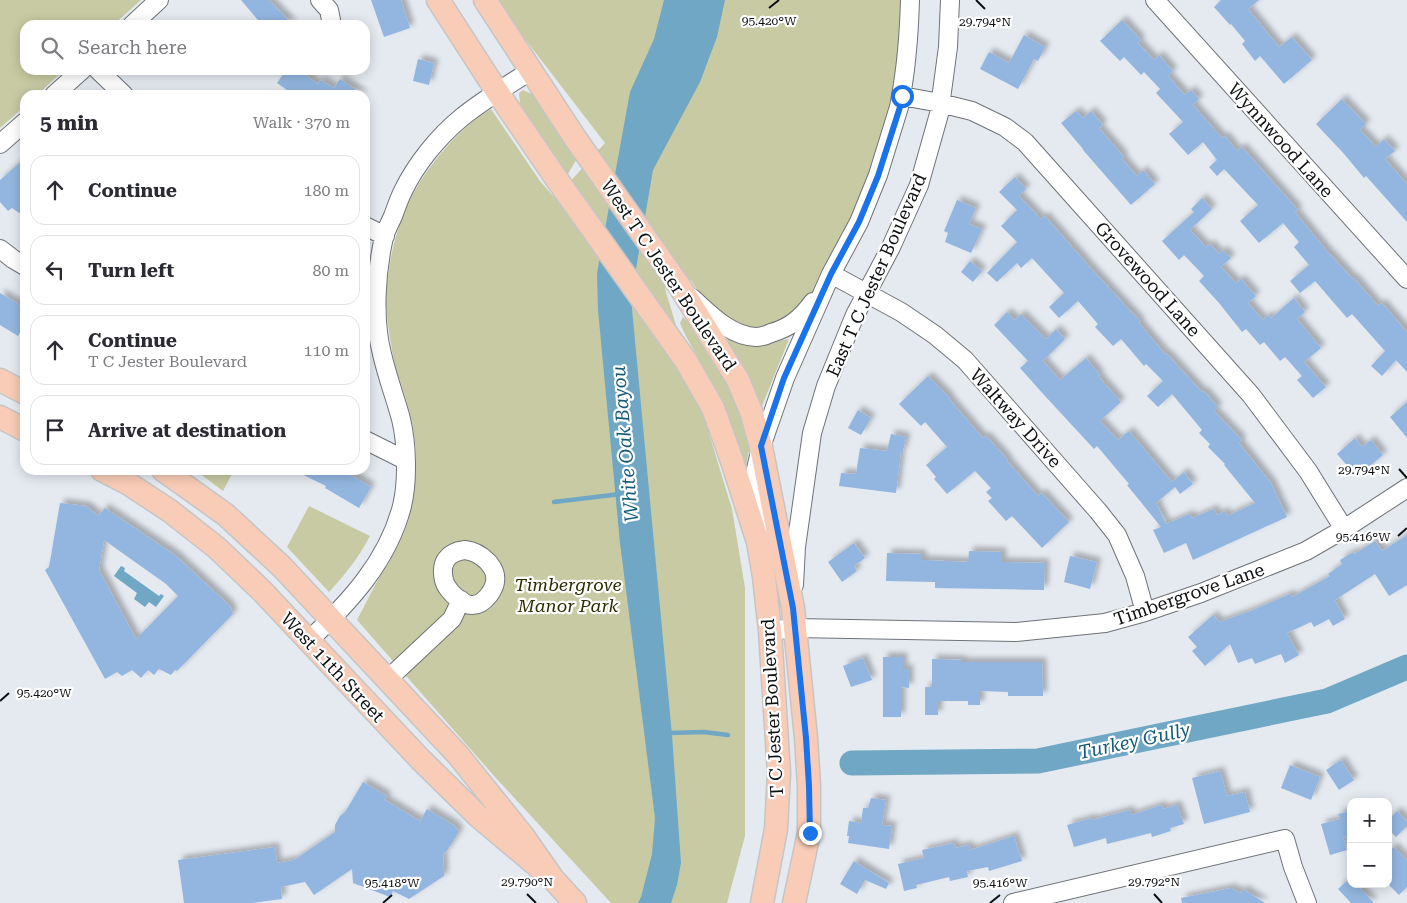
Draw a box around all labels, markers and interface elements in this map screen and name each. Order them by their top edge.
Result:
text: 95.420°W [742,14,797,28]
text: 29.794°N [959,15,1011,29]
search box [20,20,370,75]
icon: search [38,34,66,62]
text: Search here [78,36,187,59]
street label: Wynnwood Lane [1224,78,1338,202]
route start [891,85,914,108]
text: 5 min [40,111,98,135]
text: Walk · 370 m [253,113,350,132]
street label: East T C Jester Boulevard [822,170,931,380]
street label: West T C Jester Boulevard [597,175,741,375]
icon: ahead [41,176,69,204]
text: Continue [88,179,177,202]
text: 180 m [303,181,349,200]
street label: Grovewood Lane [1091,217,1205,341]
icon: left [41,256,69,284]
text: Turn left [88,259,174,282]
text: 80 m [312,261,349,280]
text: Continue [88,329,177,352]
icon: ahead [41,336,69,364]
text: 110 m [303,341,349,360]
text: T C Jester Boulevard [88,352,247,371]
street label: Waltway Drive [966,364,1066,472]
water label: White Oak Bayou [607,365,643,523]
icon: arrive [41,416,69,444]
text: Arrive at destination [88,419,286,442]
text: 29.794°N [1338,463,1390,477]
text: 95.416°W [1336,530,1391,544]
street label: Timbergrove Lane [1111,558,1267,630]
park label: Timbergrove Manor Park [514,574,622,616]
street label: West 11th Street [277,608,389,726]
street label: T C Jester Boulevard [757,618,787,798]
text: 95.420°W [17,686,72,700]
water label: Turkey Gully [1076,718,1192,764]
map controls [1347,798,1392,888]
button: + [1347,798,1392,843]
route end [799,822,822,845]
button: − [1347,843,1392,888]
text: 29.790°N [501,875,553,889]
text: 29.792°N [1128,875,1180,889]
text: 95.418°W [365,876,420,890]
text: 95.416°W [973,876,1028,890]

